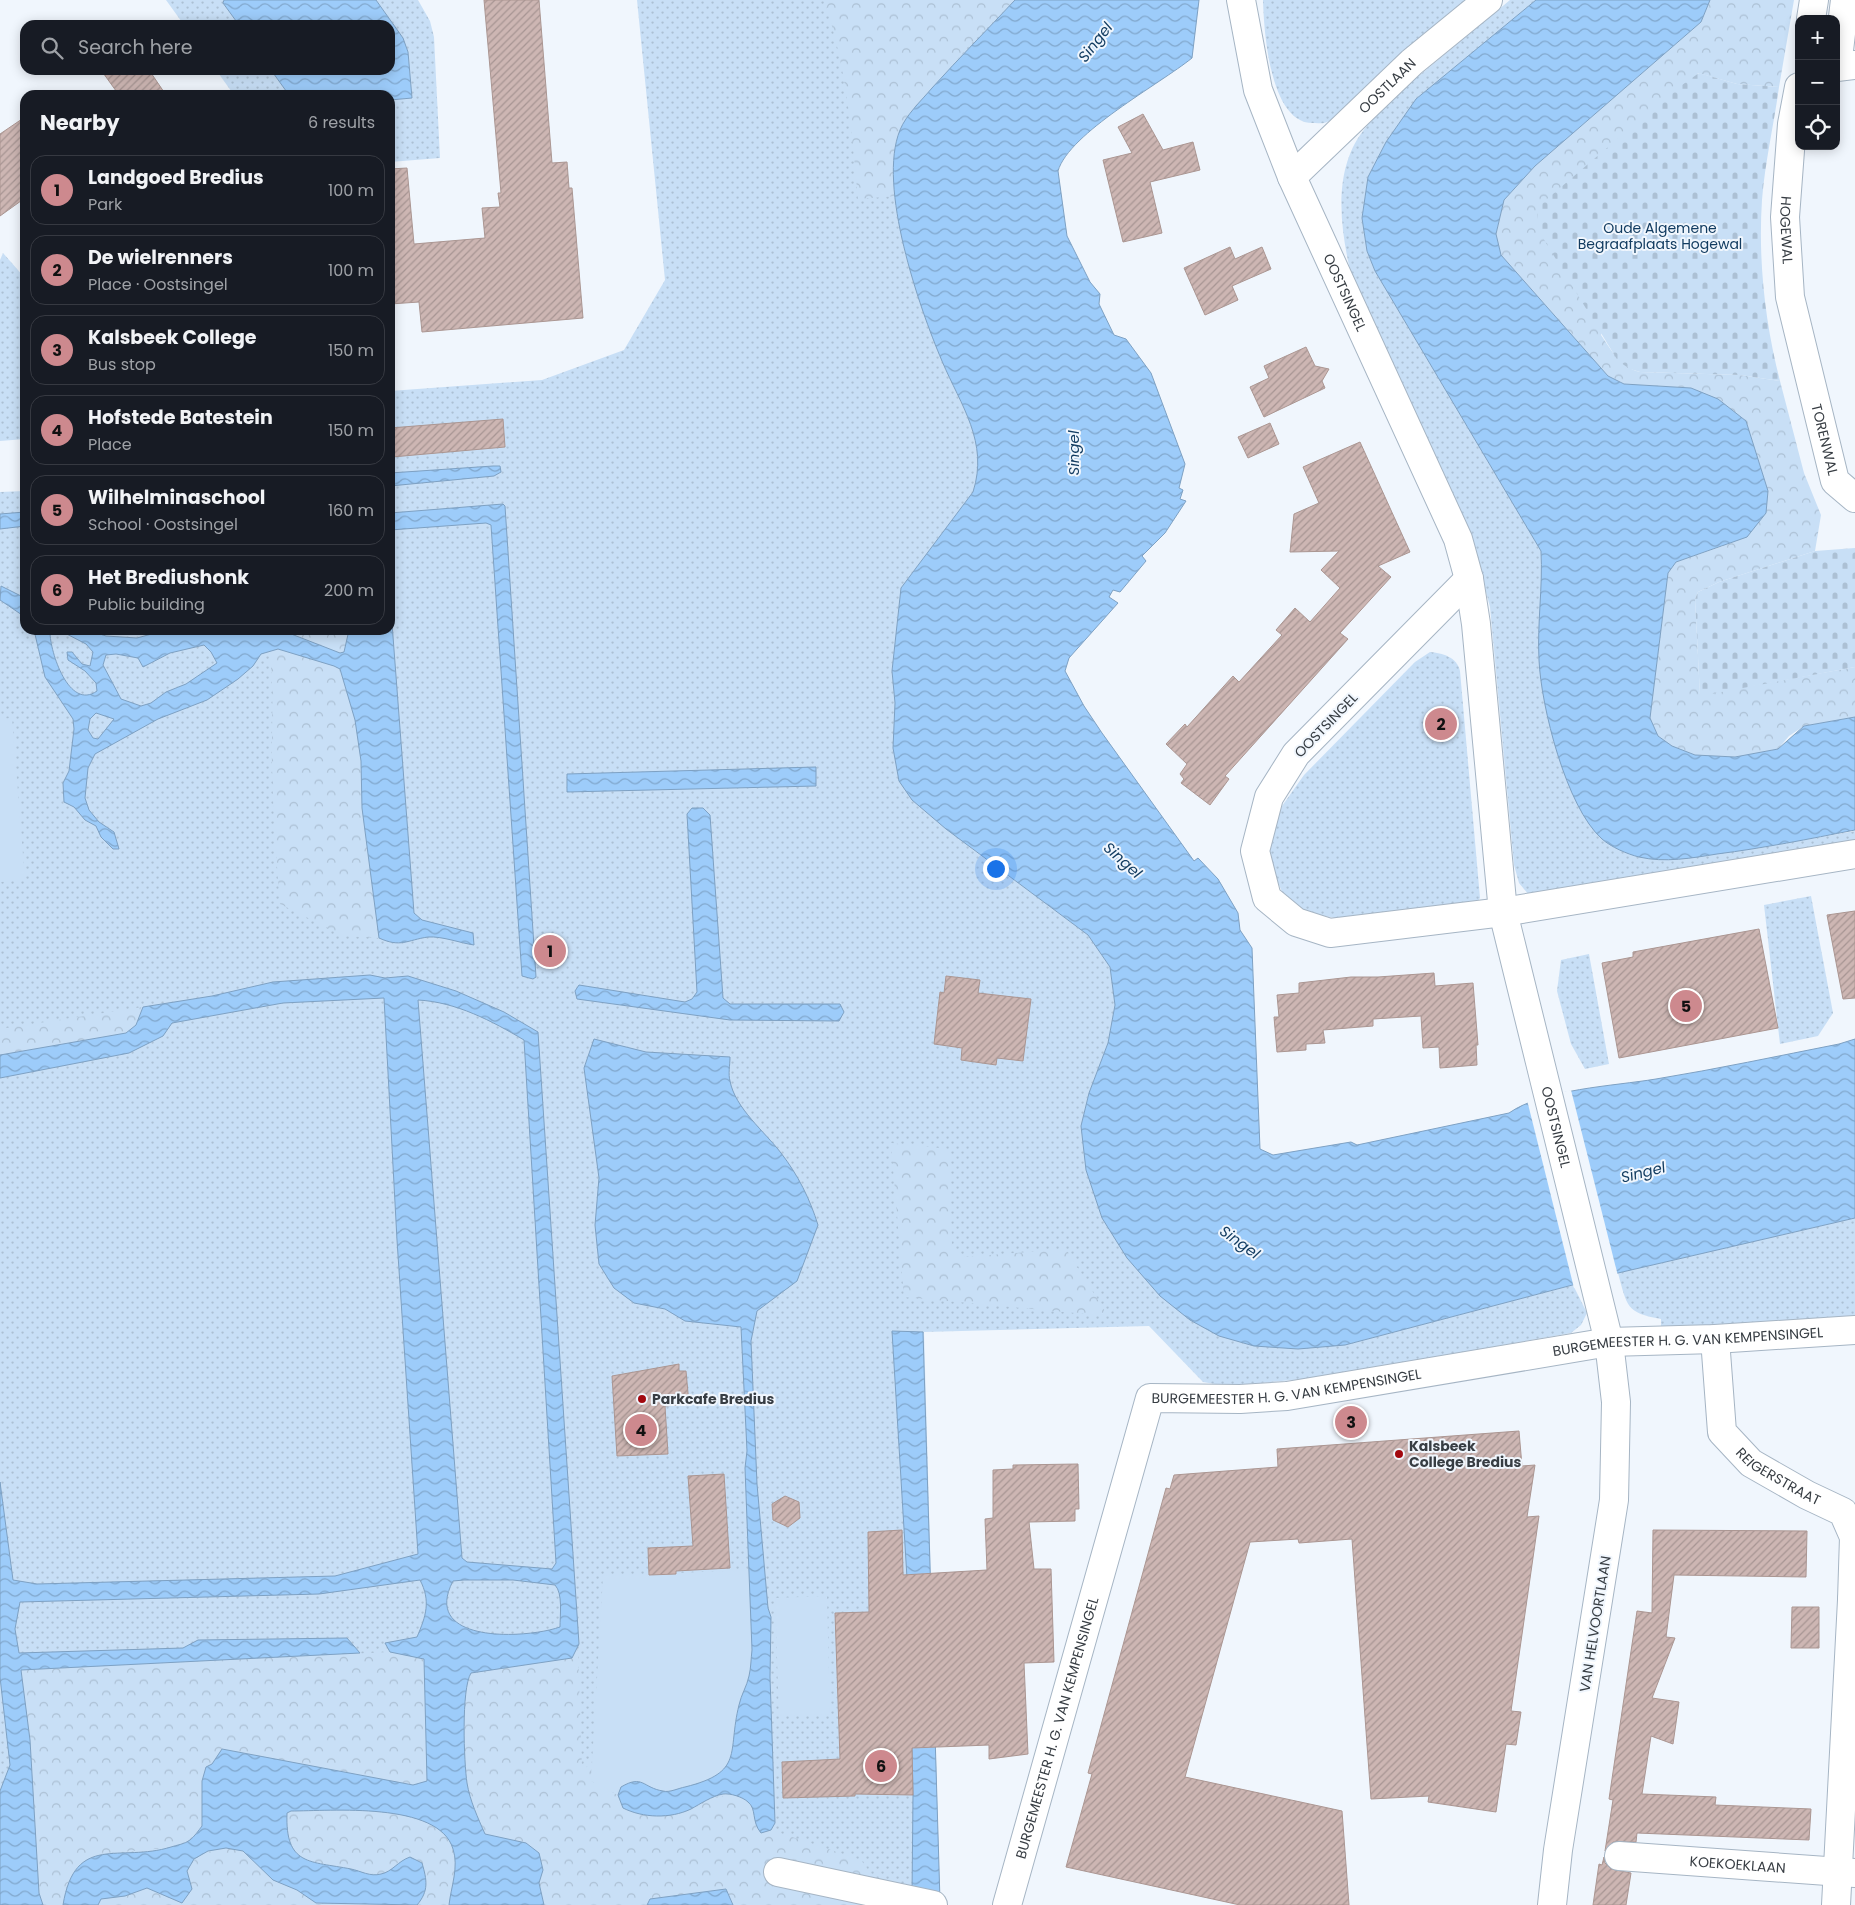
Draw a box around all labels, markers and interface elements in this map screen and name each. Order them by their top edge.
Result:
map controls [1795,15,1840,150]
button: + [1795,15,1840,60]
water label: Singel [1073,18,1117,66]
search box [20,20,395,75]
icon: search [38,34,66,62]
text: Search here [78,34,192,61]
street label: OOSTLAAN [1354,53,1420,118]
button: − [1795,60,1840,105]
button: locate [1795,105,1840,150]
text: Nearby [40,108,120,137]
text: 6 results [308,111,375,134]
text: Landgoed Bredius [88,164,264,191]
text: 1 [54,179,60,202]
text: 100 m [328,179,374,202]
text: Park [88,193,122,216]
street label: HOGEWAL [1775,195,1798,265]
park label: Oude Algemene Begraafplaats Hogewal [1578,218,1742,254]
text: De wielrenners [88,244,233,271]
street label: OOSTSINGEL [1318,250,1371,335]
text: 2 [52,259,62,282]
text: 100 m [328,259,374,282]
text: Place · Oostsingel [88,273,228,296]
text: Kalsbeek College [88,324,257,351]
text: 3 [52,339,62,362]
text: 150 m [328,339,374,362]
text: Bus stop [88,353,156,376]
street label: TORENWAL [1806,402,1843,478]
text: Hofstede Batestein [88,404,273,431]
text: 4 [52,419,62,442]
text: 150 m [328,419,374,442]
water label: Singel [1063,430,1084,476]
text: Place [88,433,132,456]
text: Wilhelminaschool [88,484,265,511]
text: 5 [52,499,62,522]
text: 160 m [328,499,374,522]
text: School · Oostsingel [88,513,238,536]
text: Het Brediushonk [88,564,249,591]
text: 6 [52,579,62,602]
text: 200 m [324,579,374,602]
text: Public building [88,593,205,616]
street label: OOSTSINGEL [1290,688,1362,762]
pin: 2 [1425,705,1457,743]
water label: Singel [1099,837,1147,883]
your location [983,856,1009,882]
pin: 1 [534,932,566,970]
pin: 5 [1670,987,1702,1025]
street label: OOSTSINGEL [1536,1084,1576,1170]
water label: Singel [1619,1156,1668,1188]
water label: Singel [1216,1220,1265,1264]
street label: BURGEMEESTER H. G. VAN KEMPENSINGEL [1551,1322,1824,1361]
street label: BURGEMEESTER H. G. VAN KEMPENSINGEL [1151,1364,1423,1409]
place label: Parkcafe Bredius [652,1389,774,1409]
marker: Parkcafe Bredius [636,1393,648,1405]
pin: 3 [1335,1403,1367,1441]
pin: 4 [625,1411,657,1449]
place label: Kalsbeek College Bredius [1409,1436,1521,1472]
street label: REIGERSTRAAT [1731,1443,1824,1510]
marker: Kalsbeek College Bredius [1393,1448,1405,1460]
street label: VAN HELVOORTLAAN [1574,1554,1616,1694]
street label: BURGEMEESTER H. G. VAN KEMPENSINGEL [1010,1595,1103,1861]
pin: 6 [865,1747,897,1785]
street label: KOEKOEKLAAN [1689,1851,1786,1878]

